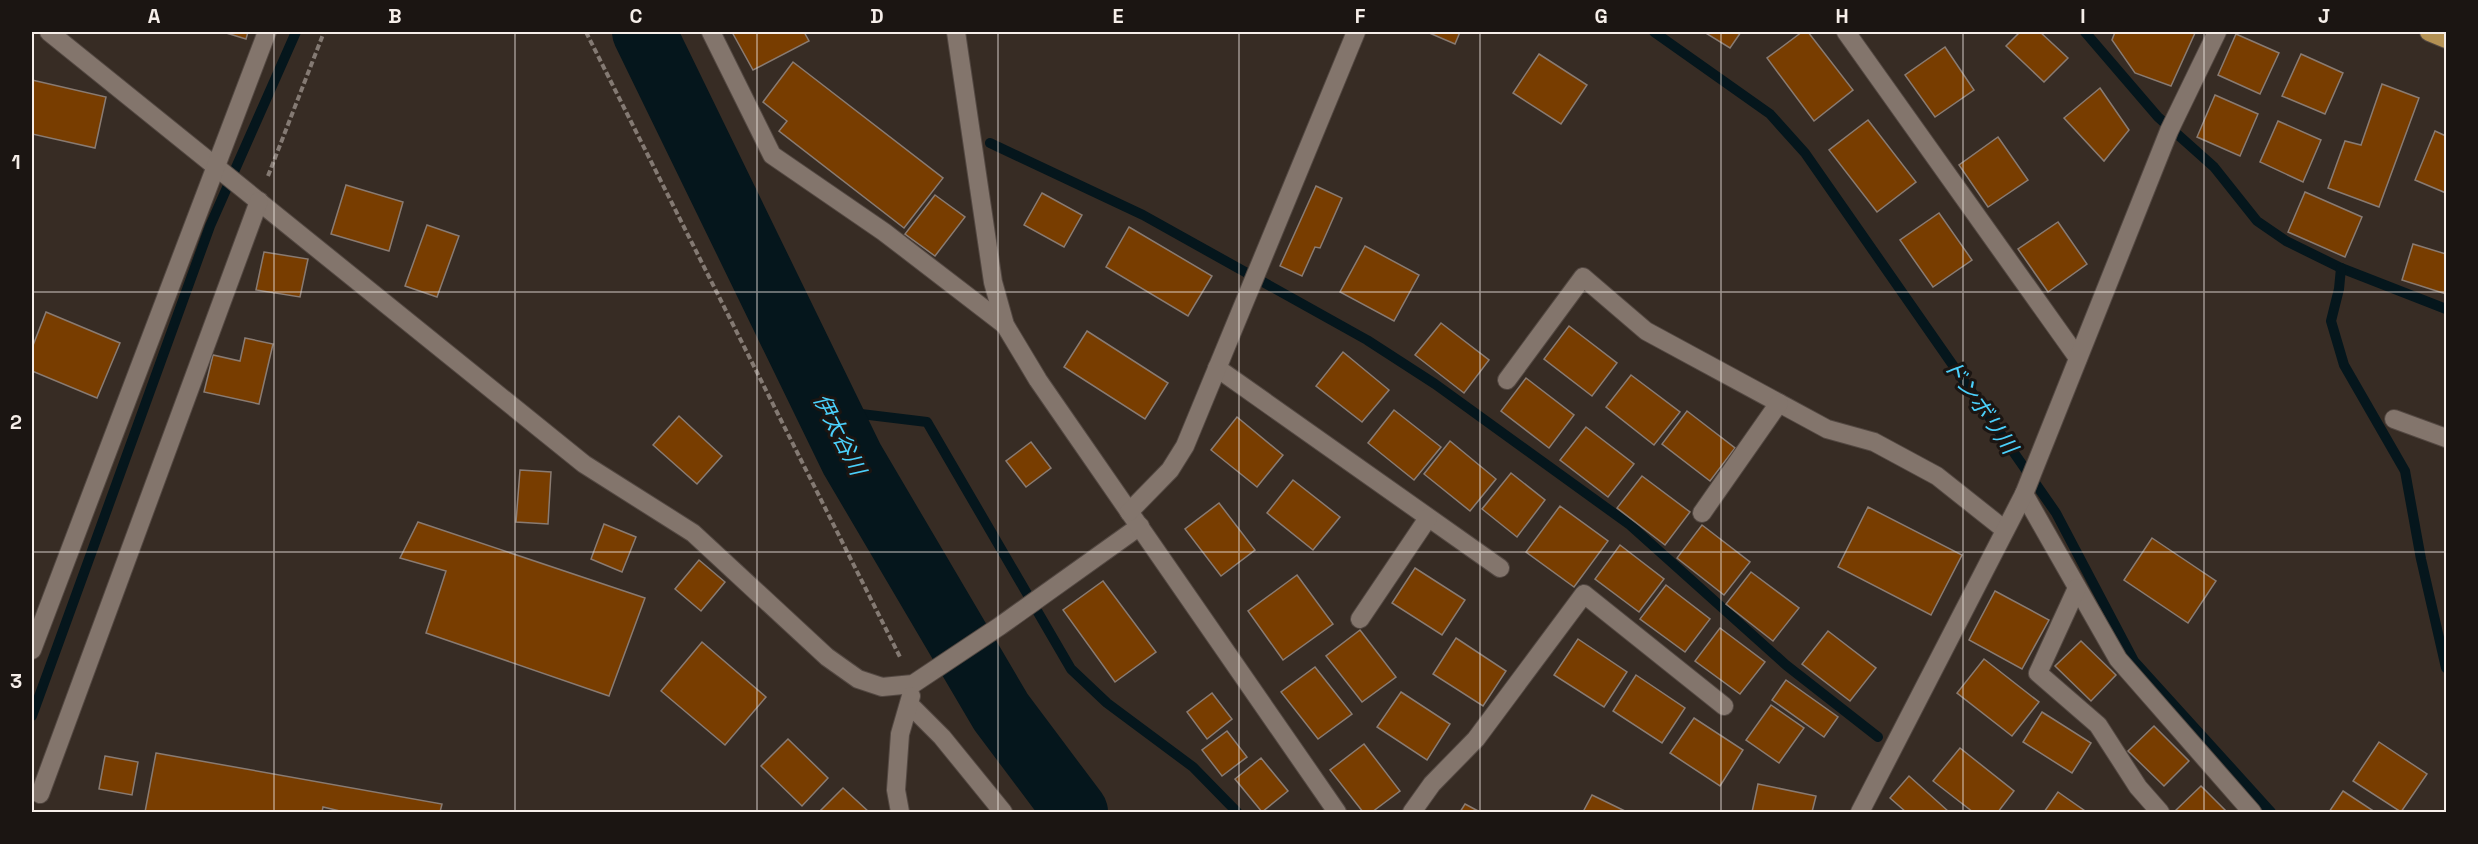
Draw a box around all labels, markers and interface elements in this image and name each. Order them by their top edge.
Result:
text: A [148,3,161,29]
text: B [388,3,402,29]
text: C [630,3,643,29]
text: D [870,3,884,29]
text: E [1112,3,1124,29]
text: F [1355,3,1366,29]
text: G [1594,3,1608,29]
text: H [1835,3,1849,29]
text: I [2080,3,2086,29]
text: J [2318,3,2330,29]
text: 1 [11,149,21,175]
water label: ドンボリ川 [1938,353,2025,461]
water label: 伊太谷川 [808,388,873,481]
text: 2 [10,409,22,435]
text: 3 [10,668,22,694]

